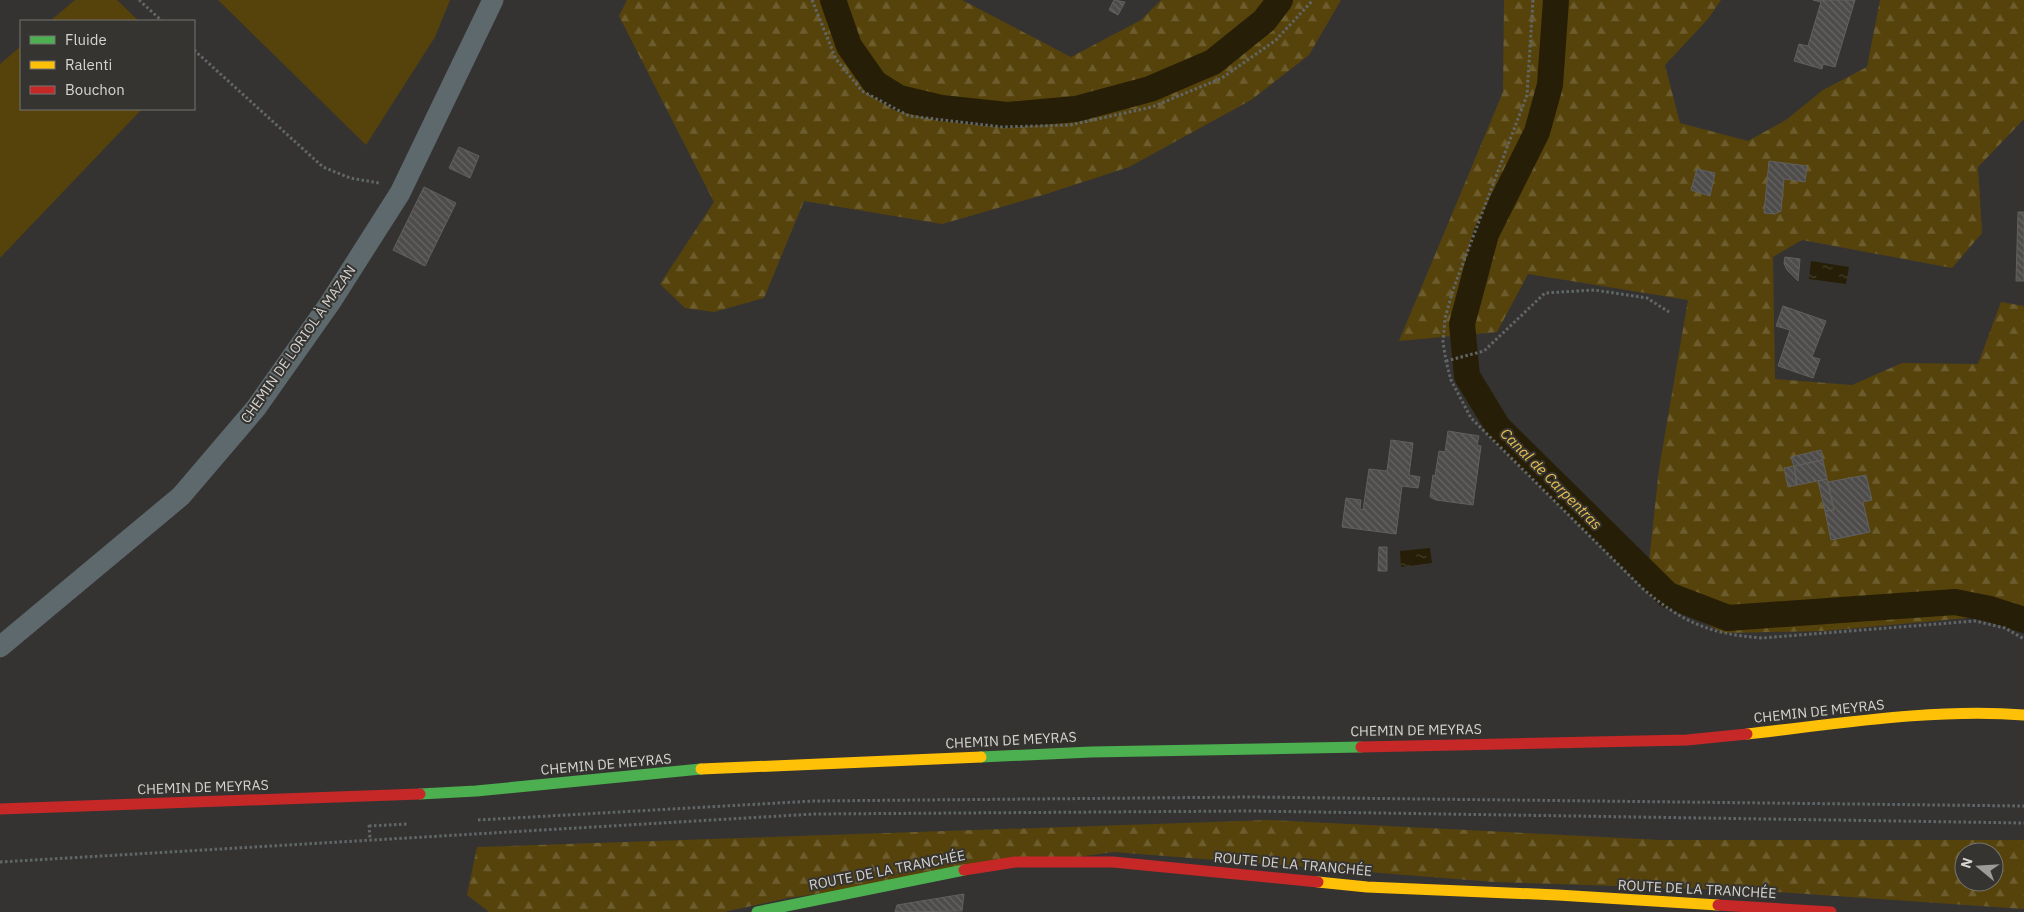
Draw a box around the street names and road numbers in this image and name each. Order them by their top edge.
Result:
street label: CHEMIN DE LORIOL À MAZAN [236,261,359,426]
street label: CHEMIN DE MEYRAS [1753,695,1885,727]
street label: CHEMIN DE MEYRAS [1350,720,1482,740]
street label: CHEMIN DE MEYRAS [945,728,1077,752]
street label: CHEMIN DE MEYRAS [540,749,672,779]
street label: CHEMIN DE MEYRAS [137,776,269,798]
street label: ROUTE DE LA TRANCHÉE [807,845,967,894]
street label: ROUTE DE LA TRANCHÉE [1213,847,1373,880]
street label: ROUTE DE LA TRANCHÉE [1617,875,1777,902]

